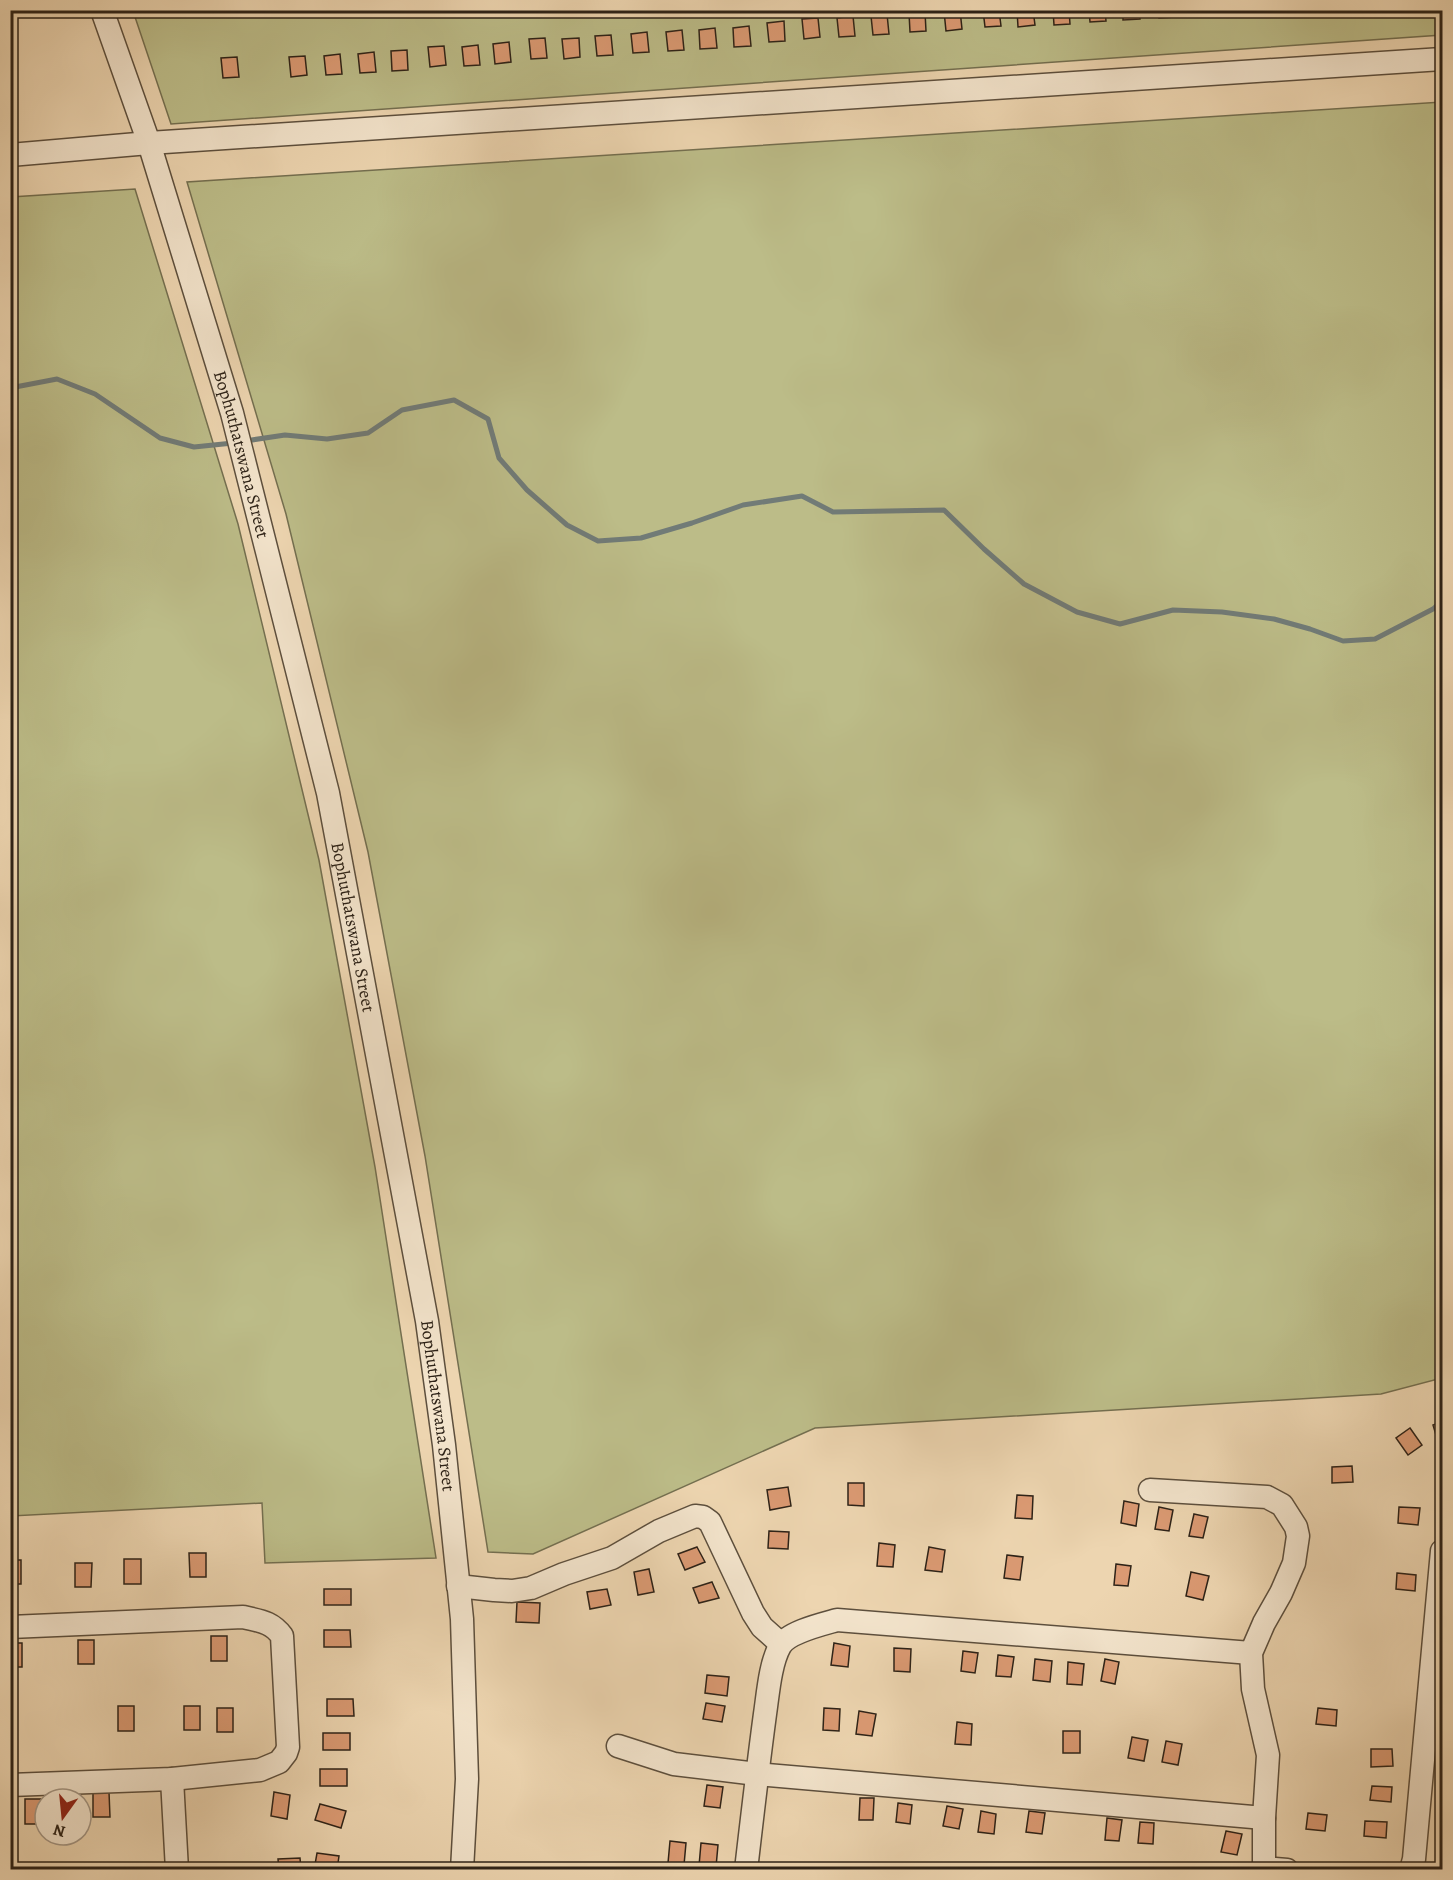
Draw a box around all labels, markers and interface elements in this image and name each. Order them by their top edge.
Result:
street label: Bophuthatswana Street [208,368,275,541]
street label: Bophuthatswana Street [325,840,381,1014]
street label: Bophuthatswana Street [415,1318,461,1492]
north arrow [33,1787,93,1847]
text: N [51,1818,68,1843]

